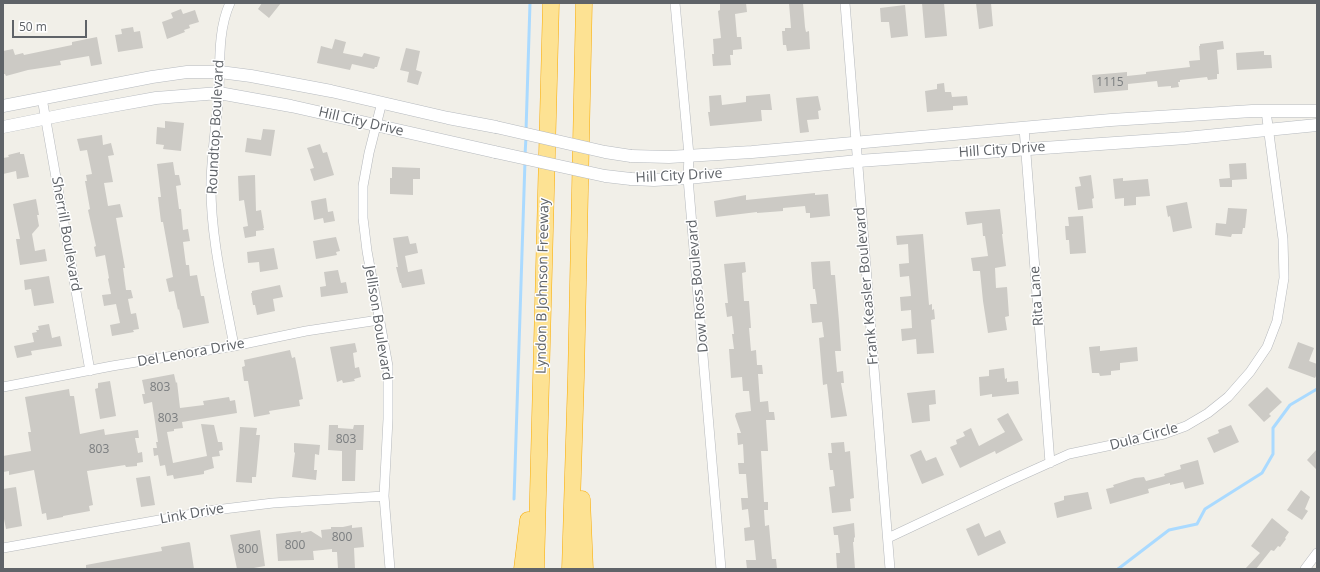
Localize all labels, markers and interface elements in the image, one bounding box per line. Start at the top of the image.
scale bar [14,12,89,38]
text: 50 m [19,18,47,35]
street label: Roundtop Boulevard [204,59,228,195]
house number: 1115 [1096,76,1124,90]
street label: Hill City Drive [317,104,405,140]
street label: Hill City Drive [958,139,1046,161]
street label: Hill City Drive [635,165,723,187]
street label: Sherrill Boulevard [48,175,84,293]
street label: Lyndon B Johnson Freeway [533,198,553,374]
street label: Frank Keasler Boulevard [852,206,882,366]
street label: Dow Ross Boulevard [684,219,712,353]
street label: Jellison Boulevard [361,264,395,382]
street label: Rita Lane [1027,265,1047,327]
street label: Del Lenora Drive [136,335,246,371]
house number: 803 [150,381,170,395]
house number: 803 [158,412,178,426]
street label: Dula Circle [1108,420,1180,454]
house number: 803 [336,433,356,447]
house number: 803 [89,443,109,457]
street label: Link Drive [159,500,225,528]
house number: 800 [332,531,352,545]
house number: 800 [285,539,305,553]
house number: 800 [238,543,258,557]

